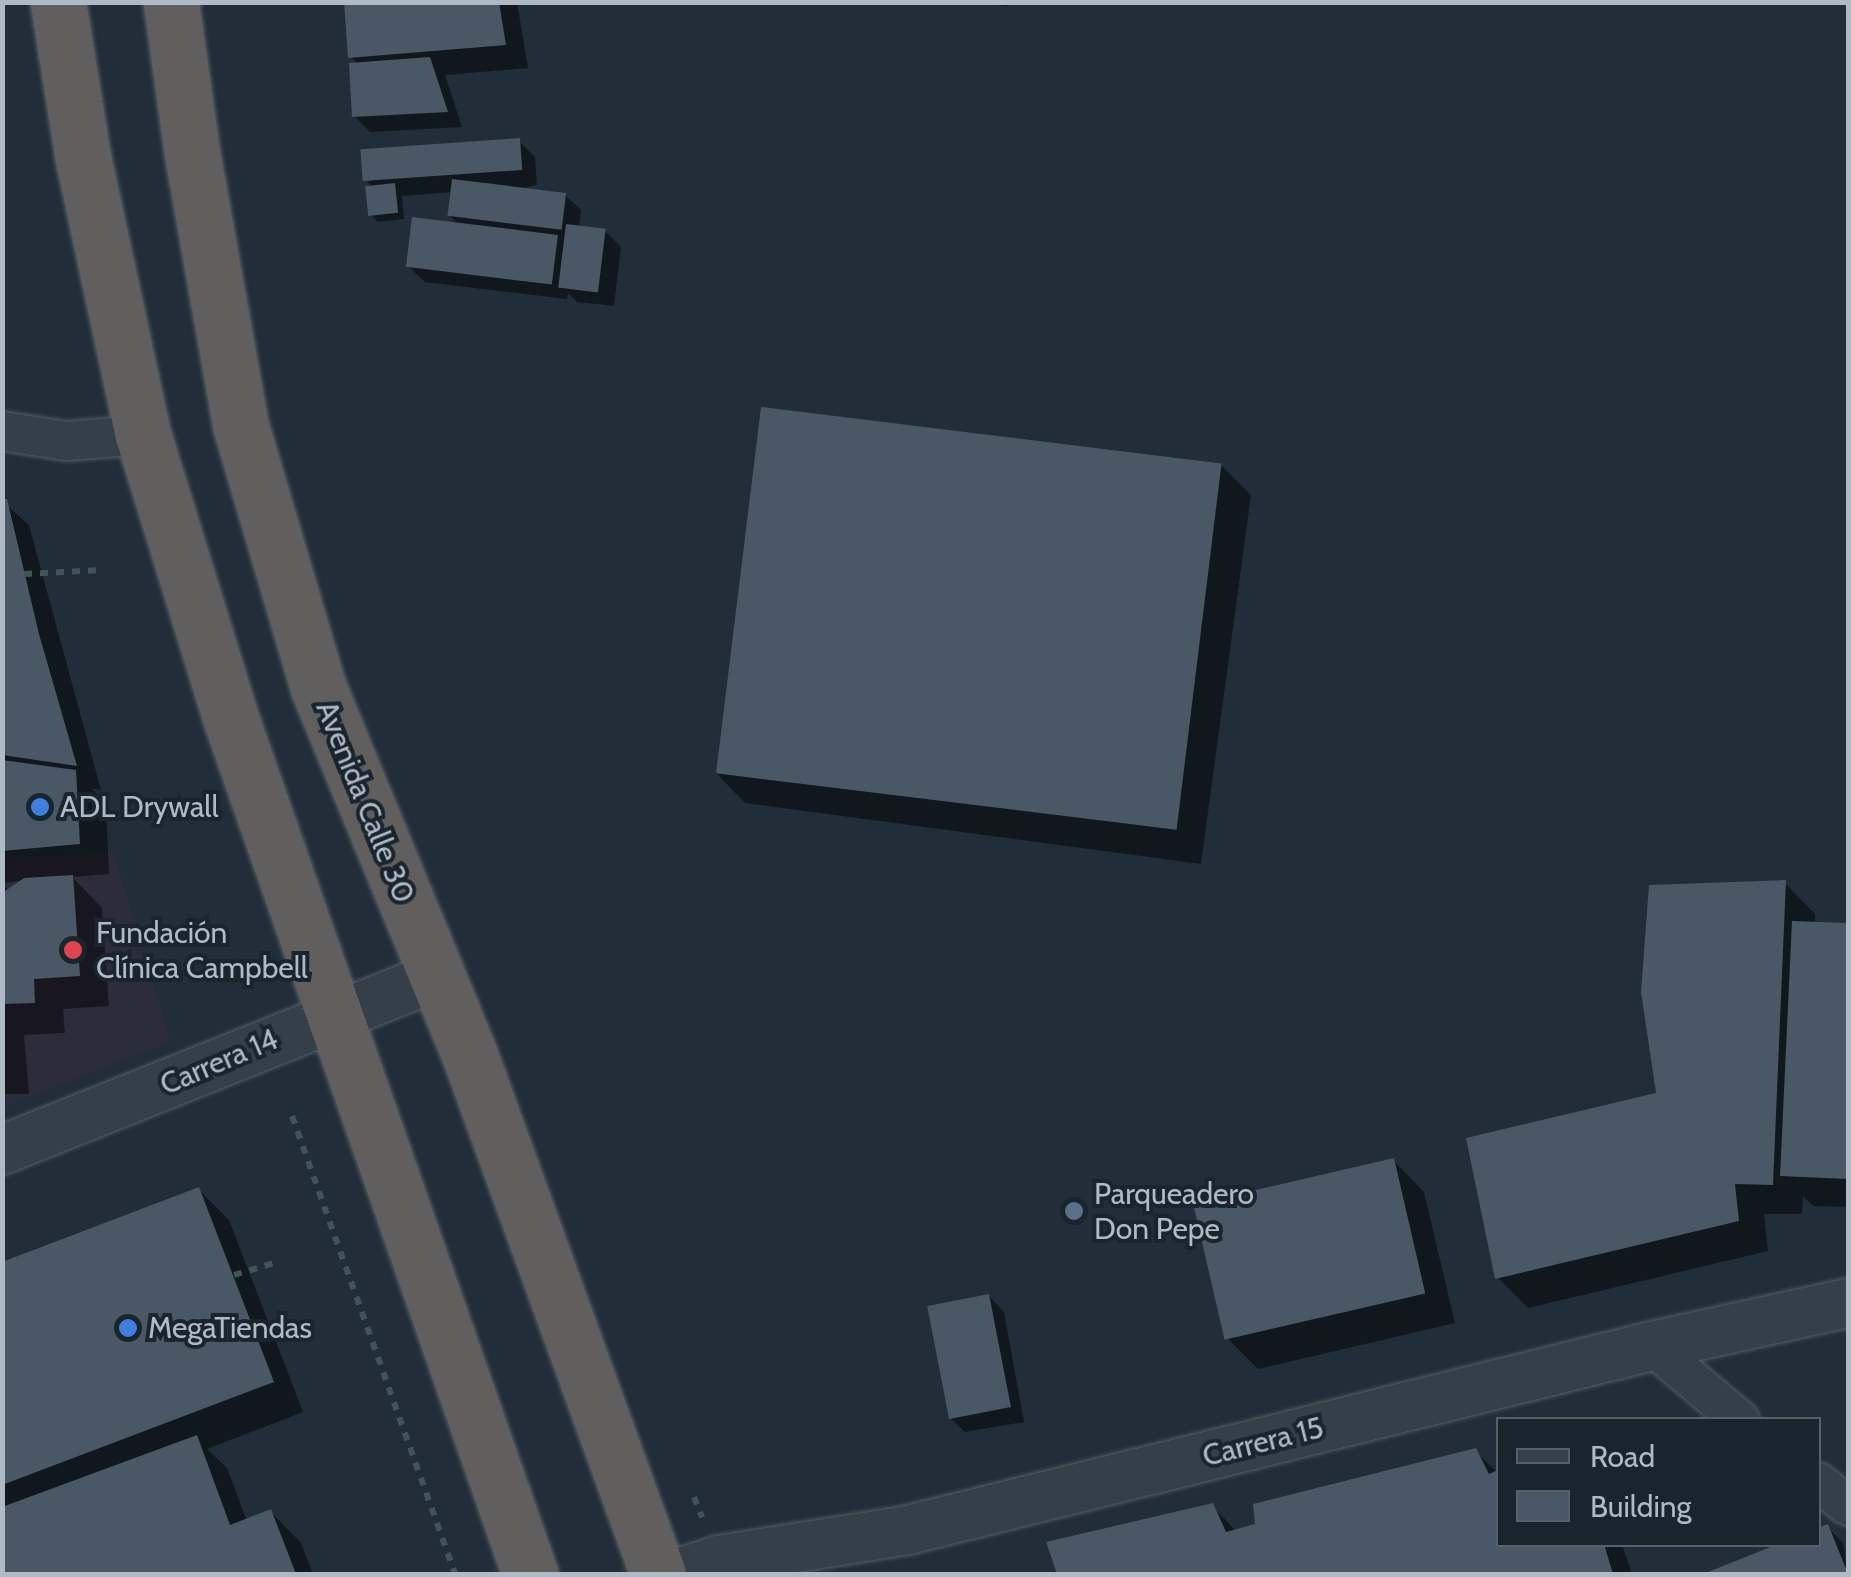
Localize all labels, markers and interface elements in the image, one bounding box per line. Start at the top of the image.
street label: Avenida Calle 30 [308,696,422,908]
place label: ADL Drywall [60,789,218,825]
marker: ADL Drywall [29,796,51,818]
place label: Fundación Clínica Campbell [96,915,308,986]
marker: Fundación Clínica Campbell [60,937,86,963]
street label: Carrera 14 [155,1021,283,1103]
place label: Parqueadero Don Pepe [1094,1176,1254,1246]
marker: Parqueadero Don Pepe [1063,1200,1085,1222]
place label: MegaTiendas [148,1310,312,1346]
marker: MegaTiendas [117,1317,139,1339]
street label: Carrera 15 [1199,1410,1327,1474]
legend [1496,1417,1821,1547]
text: Road [1590,1438,1655,1475]
text: Building [1590,1488,1692,1525]

